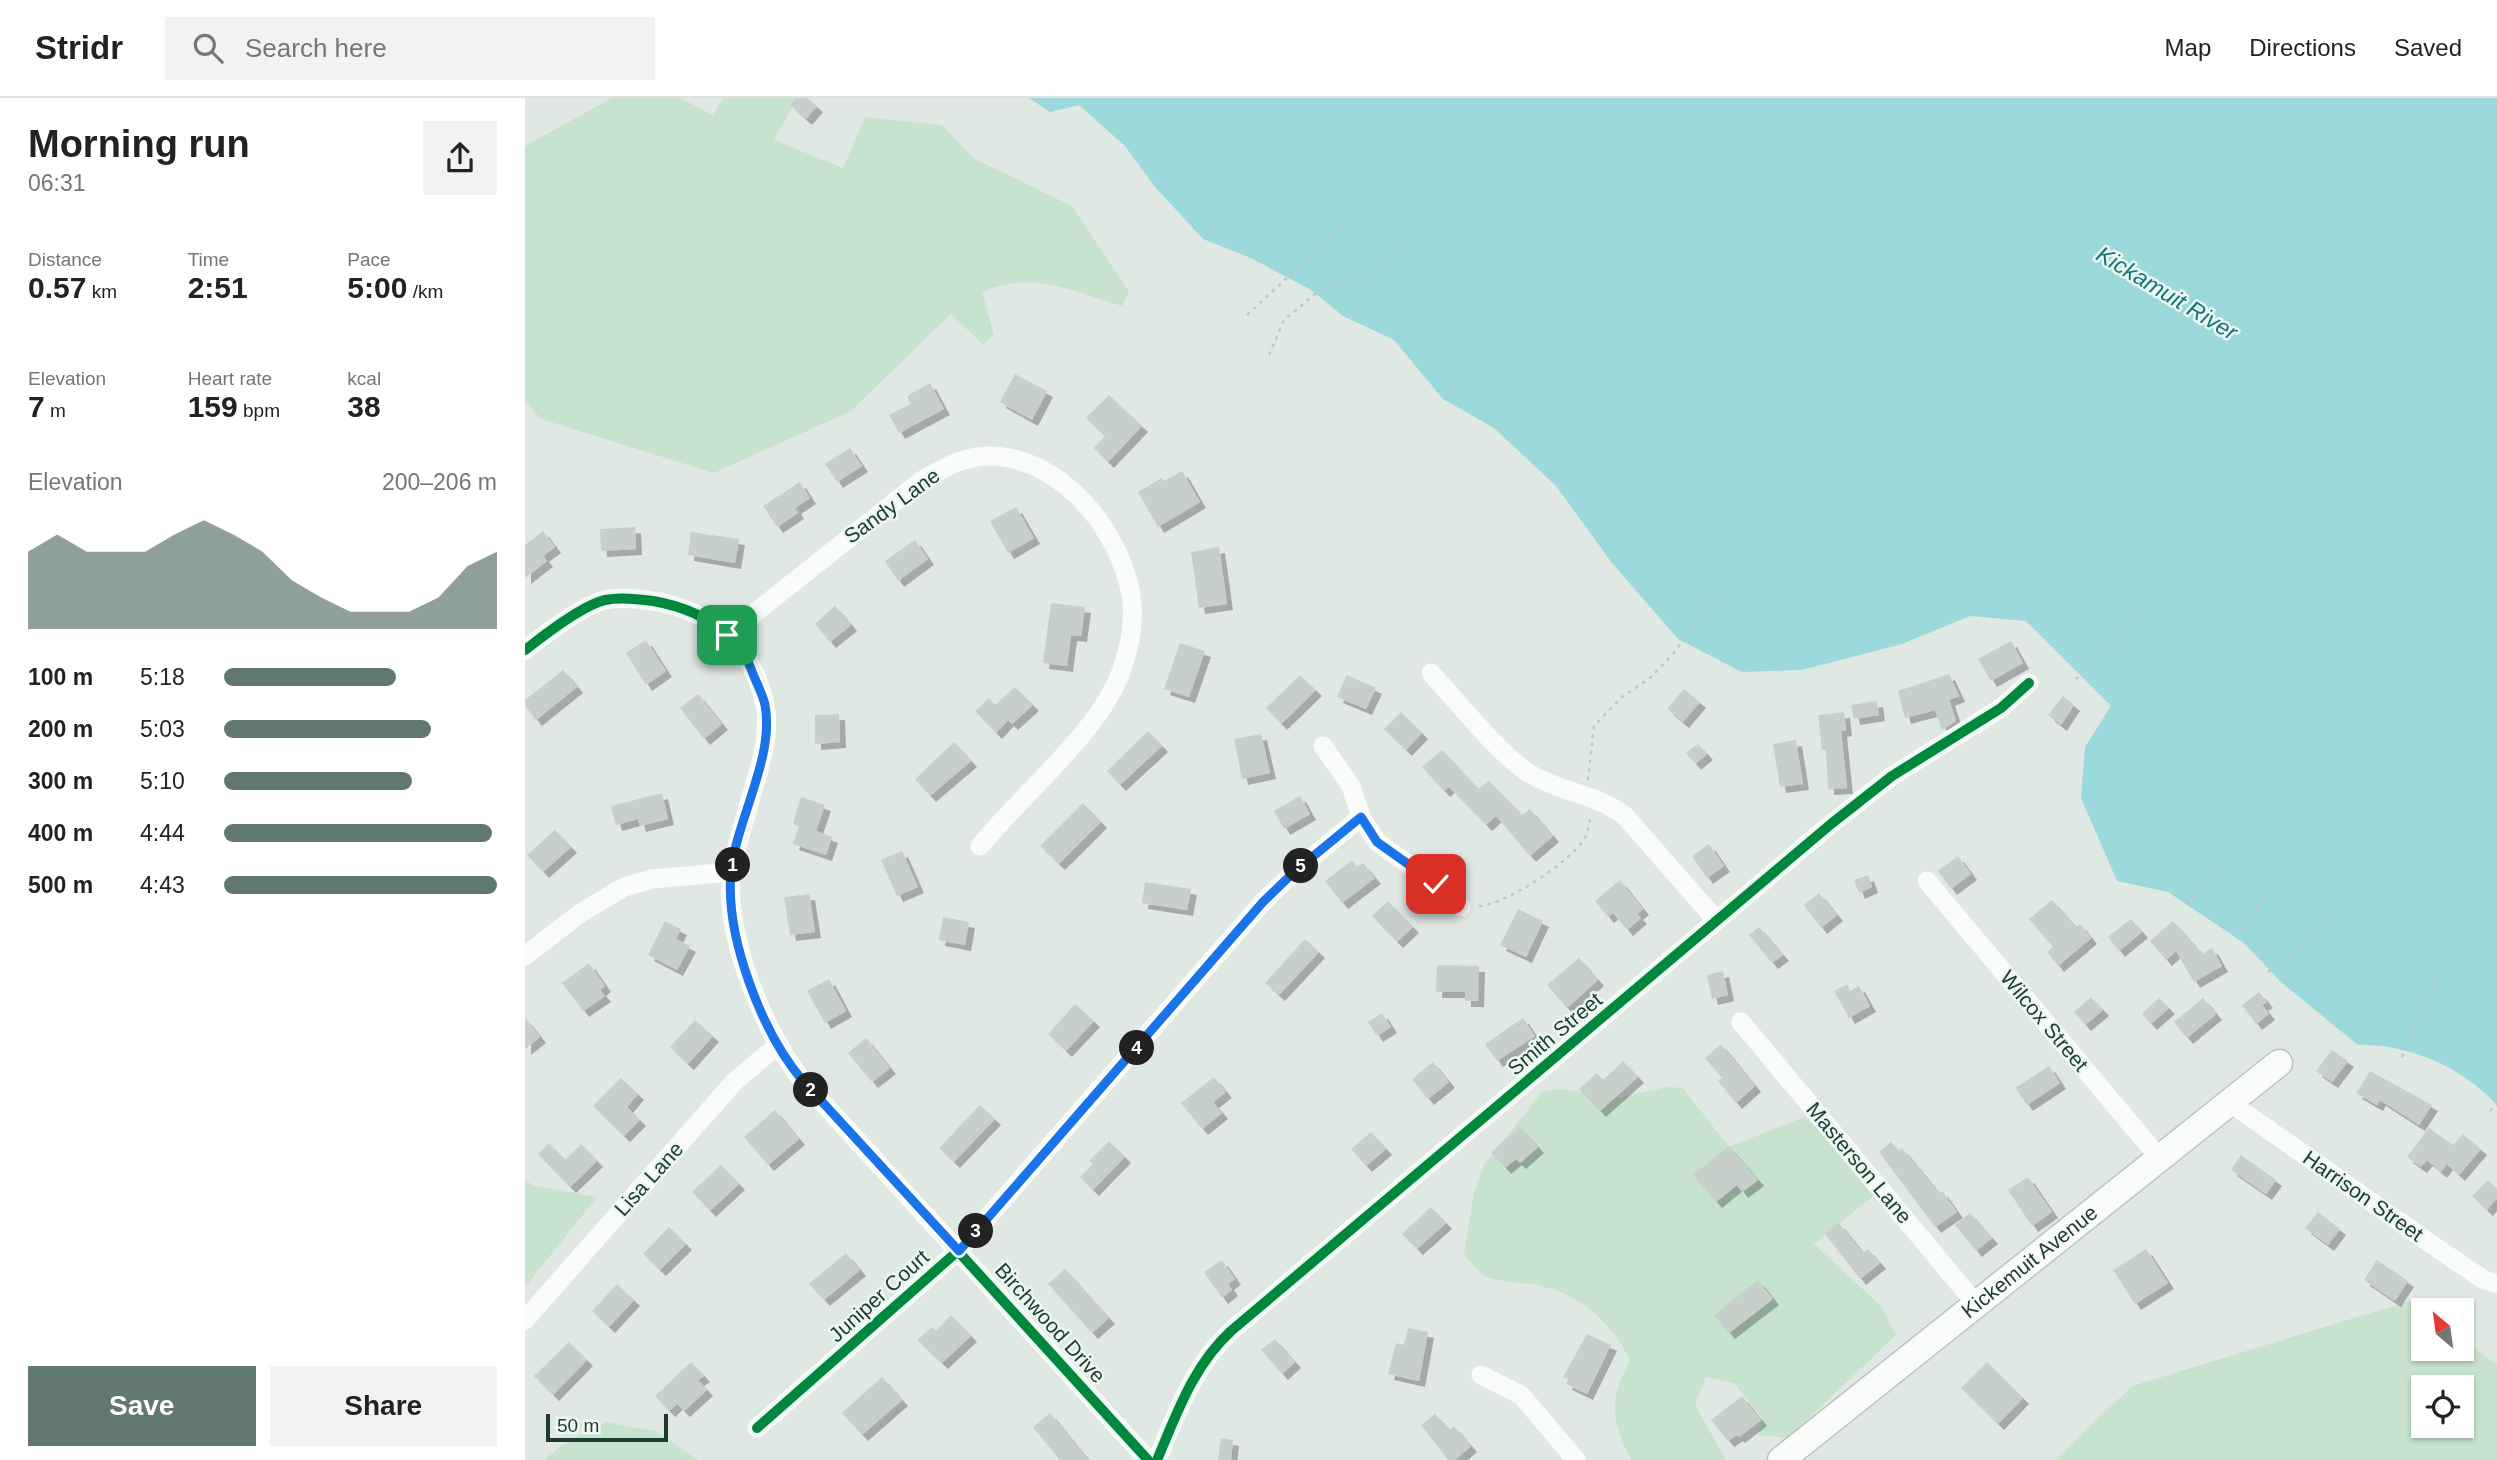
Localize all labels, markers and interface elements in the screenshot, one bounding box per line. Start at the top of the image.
search box [165,17,655,80]
text: Stridr [35,29,123,66]
icon: search [189,29,227,67]
text: Search here [245,33,387,63]
text: Map [2165,34,2211,61]
text: Directions [2249,34,2356,61]
text: Saved [2394,34,2462,61]
button: share [423,121,497,195]
text: Morning run [28,123,250,165]
text: 06:31 [28,170,86,196]
water label: Kickamuit River [2092,241,2243,346]
text: Distance [28,249,102,270]
text: Time [188,249,229,270]
text: Pace [347,249,391,270]
text: 0.57 [28,271,86,304]
text: 2:51 [188,271,248,304]
text: 5:00 [347,271,407,304]
text: km [86,281,117,302]
text: /km [407,281,443,302]
text: Elevation [28,368,106,389]
text: Heart rate [188,368,272,389]
text: kcal [347,368,381,389]
text: 7 [28,390,45,423]
text: 159 [188,390,238,423]
text: 38 [347,390,381,423]
text: m [45,400,66,421]
text: bpm [238,400,280,421]
street label: Sandy Lane [840,463,944,548]
text: Elevation [28,469,123,495]
text: 200–206 m [382,469,497,495]
pin [697,605,757,665]
icon: arrive [708,616,746,654]
text: 100 m [28,664,93,690]
text: 5:18 [140,664,185,690]
text: 200 m [28,716,93,742]
text: 5:03 [140,716,185,742]
text: 300 m [28,768,93,794]
text: 5:10 [140,768,185,794]
text: 400 m [28,820,93,846]
text: 4:44 [140,820,185,846]
pin: 1 [715,848,751,882]
pin: 5 [1283,848,1319,884]
text: 1 [727,854,738,875]
pin [1406,854,1466,914]
text: 5 [1295,855,1306,876]
icon: check [1417,865,1455,903]
text: 500 m [28,872,93,898]
text: 4:43 [140,872,185,898]
street label: Wilcox Street [1996,966,2093,1076]
street label: Smith Street [1503,988,1606,1080]
pin: 4 [1119,1030,1155,1066]
text: 4 [1131,1037,1142,1058]
pin: 2 [793,1072,829,1108]
text: 2 [805,1079,816,1100]
street label: Masterson Lane [1802,1098,1917,1228]
street label: Lisa Lane [610,1137,688,1220]
street label: Harrison Street [2299,1146,2428,1246]
street label: Kickemuit Avenue [1957,1200,2102,1322]
pin: 3 [959,1214,993,1248]
text: 3 [970,1220,981,1241]
street label: Juniper Court [824,1245,933,1346]
street label: Birchwood Drive [991,1258,1110,1387]
north arrow [2411,1298,2475,1362]
map controls [2411,1298,2474,1438]
button: Save [28,1366,256,1446]
button: Share [270,1366,497,1446]
button: locate [2411,1375,2474,1438]
scale bar [546,1411,669,1443]
text: 50 m [557,1415,599,1436]

